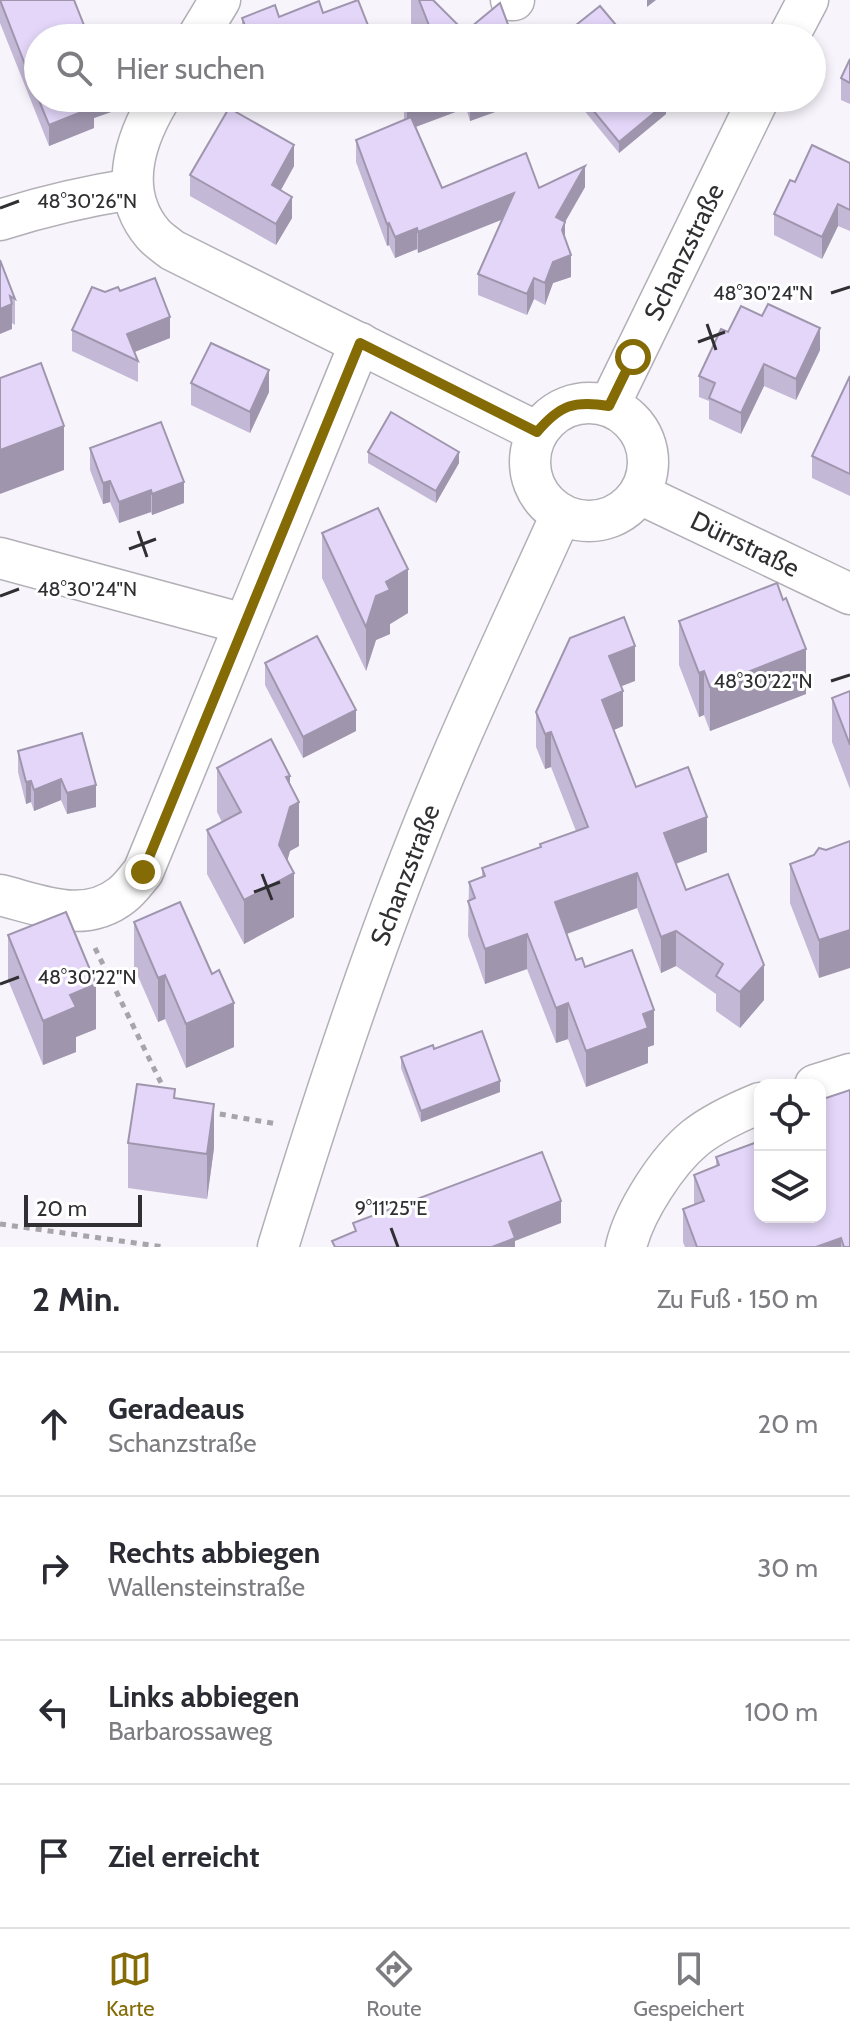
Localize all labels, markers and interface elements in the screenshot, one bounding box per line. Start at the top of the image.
search box [24,24,826,112]
icon: search [52,46,96,90]
text: Hier suchen [116,50,265,87]
street label: Schanzstraße [637,178,731,326]
text: 48°30'26"N [37,189,137,213]
text: 48°30'24"N [713,281,813,305]
route start [615,339,651,375]
street label: Dürrstraße [685,504,805,584]
text: 48°30'24"N [37,577,137,601]
text: 48°30'22"N [713,669,813,693]
street label: Schanzstraße [363,800,447,950]
route end [125,854,161,890]
text: 48°30'22"N [37,965,137,989]
map controls [754,1079,826,1223]
button: locate [754,1079,826,1151]
button: layers [754,1151,826,1223]
scale bar [24,1191,142,1227]
text: 20 m [36,1195,87,1222]
text: 9°11'25"E [355,1196,427,1220]
text: 2 Min. [32,1278,120,1320]
text: Zu Fuß · 150 m [657,1283,818,1315]
text: Geradeaus [108,1390,245,1427]
icon: ahead [32,1402,76,1446]
text: 20 m [758,1408,818,1440]
text: Schanzstraße [108,1427,257,1459]
text: Rechts abbiegen [108,1534,320,1571]
icon: right [32,1546,76,1590]
text: 30 m [757,1552,818,1584]
text: Wallensteinstraße [108,1571,305,1603]
text: Links abbiegen [108,1678,300,1715]
icon: left [32,1690,76,1734]
text: 100 m [745,1696,818,1728]
text: Barbarossaweg [108,1715,272,1747]
icon: arrive [32,1834,76,1878]
text: Ziel erreicht [108,1838,259,1875]
tab: Karte [106,1947,154,2022]
tab: Route [366,1947,421,2022]
tab: Gespeichert [633,1947,744,2022]

